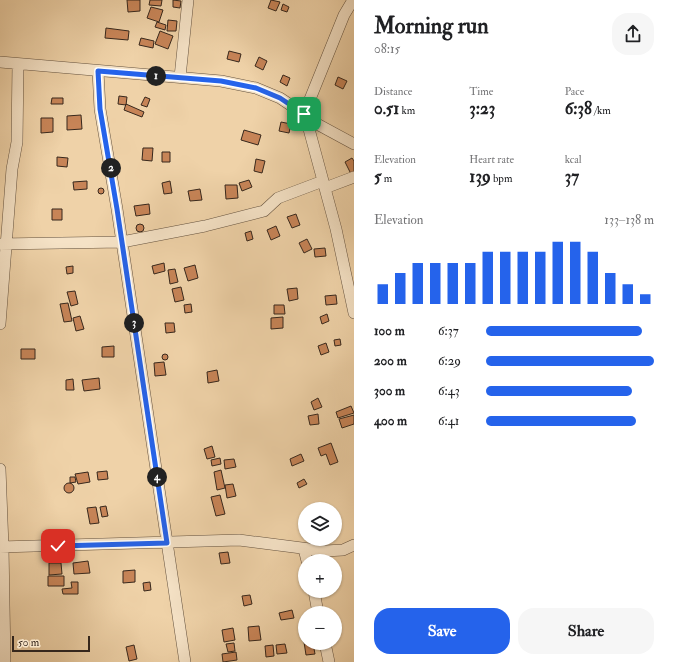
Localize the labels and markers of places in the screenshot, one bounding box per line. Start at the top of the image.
pin: 1 [146,66,166,86]
pin [287,97,321,131]
pin: 2 [101,158,121,178]
pin: 3 [124,313,144,333]
pin: 4 [147,467,167,487]
pin [41,529,75,563]

